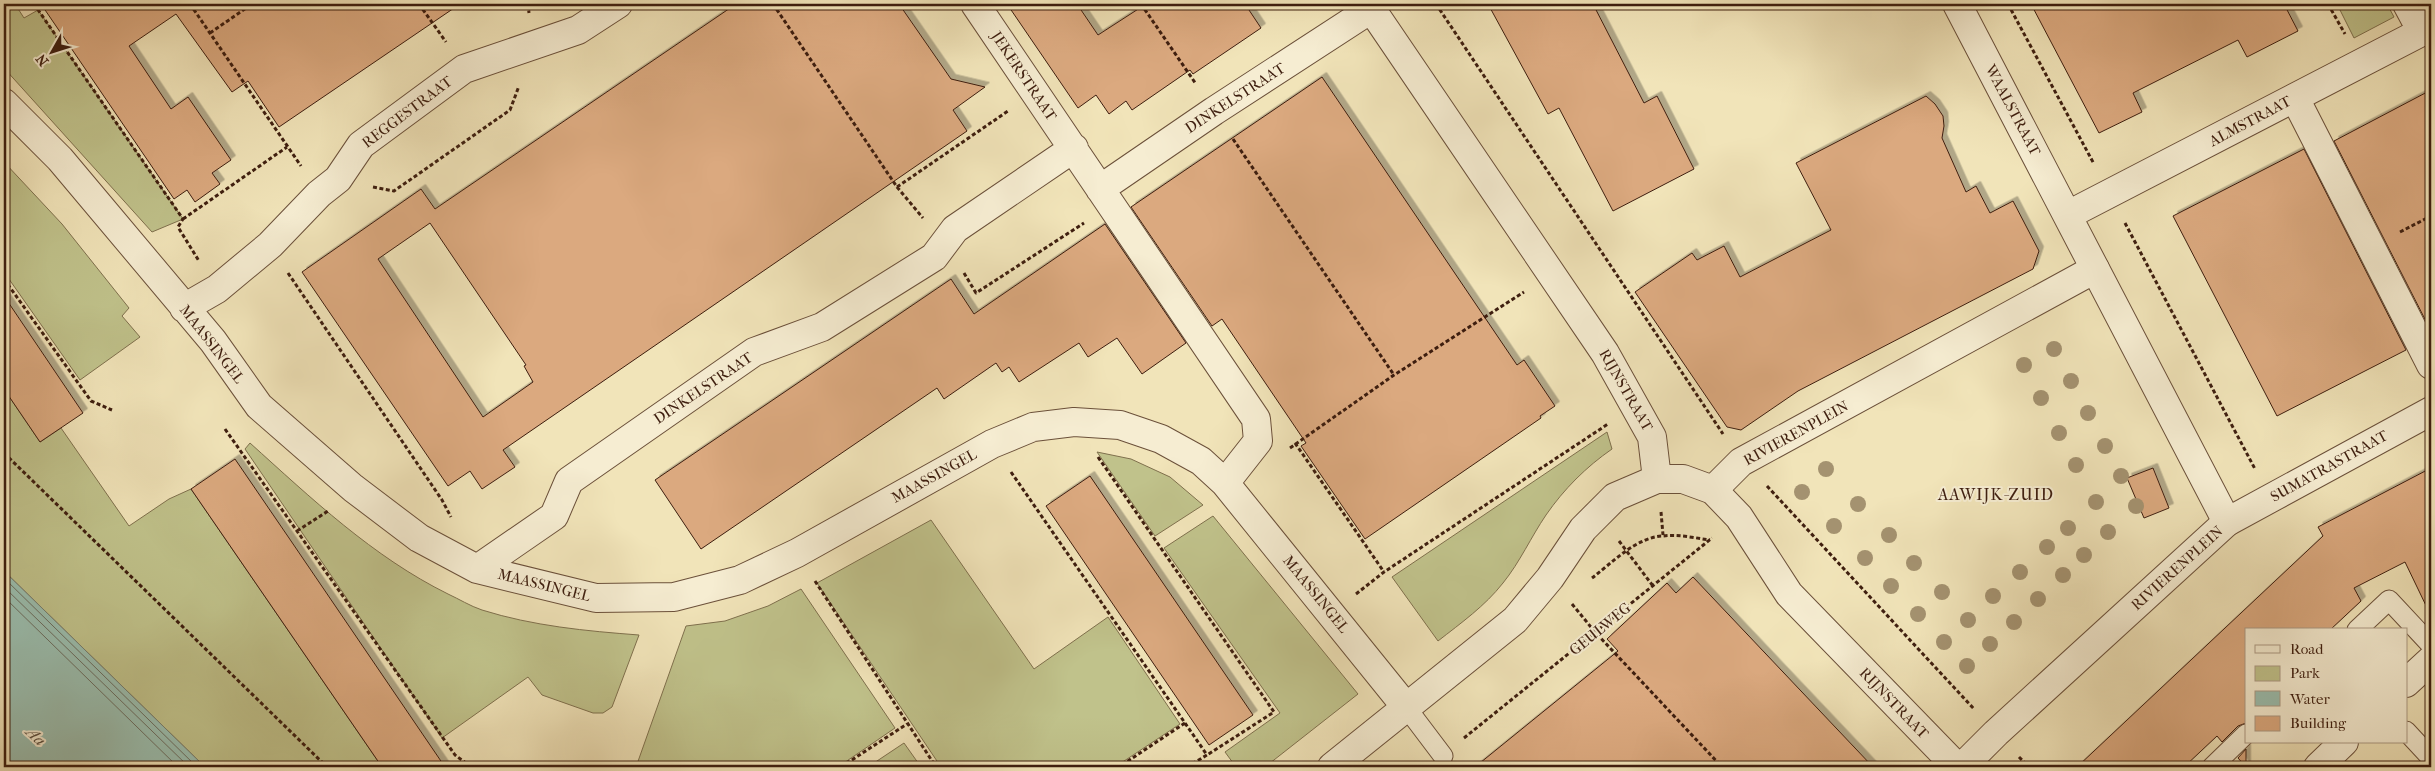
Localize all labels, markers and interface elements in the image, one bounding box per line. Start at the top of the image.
street label: JEKERSTRAAT [987,27,1061,125]
north arrow [28,28,78,78]
text: N [32,50,52,69]
street label: DINKELSTRAAT [1182,59,1289,137]
street label: WAALSTRAAT [1981,61,2045,159]
street label: REGGESTRAAT [358,72,456,152]
street label: ALMSTRAAT [2205,91,2295,151]
street label: MAASSINGEL [176,301,248,387]
street label: RIJNSTRAAT [1595,346,1657,435]
street label: DINKELSTRAAT [650,348,757,428]
street label: RIVIERENPLEIN [1740,396,1852,469]
street label: SUMATRASTRAAT [2267,426,2391,506]
street label: MAASSINGEL [888,445,980,507]
district label: AAWIJK-ZUID [1937,485,2054,504]
street label: RIVIERENPLEIN [2127,522,2227,614]
street label: MAASSINGEL [1279,552,1353,636]
street label: MAASSINGEL [496,565,592,605]
street label: GEULWEG [1566,599,1635,659]
legend [2245,628,2408,744]
text: Road [2290,640,2324,658]
street label: RIJNSTRAAT [1856,664,1933,743]
text: Park [2290,664,2320,682]
text: Water [2289,690,2330,708]
text: Building [2290,714,2347,732]
water label: Aa [21,721,50,750]

